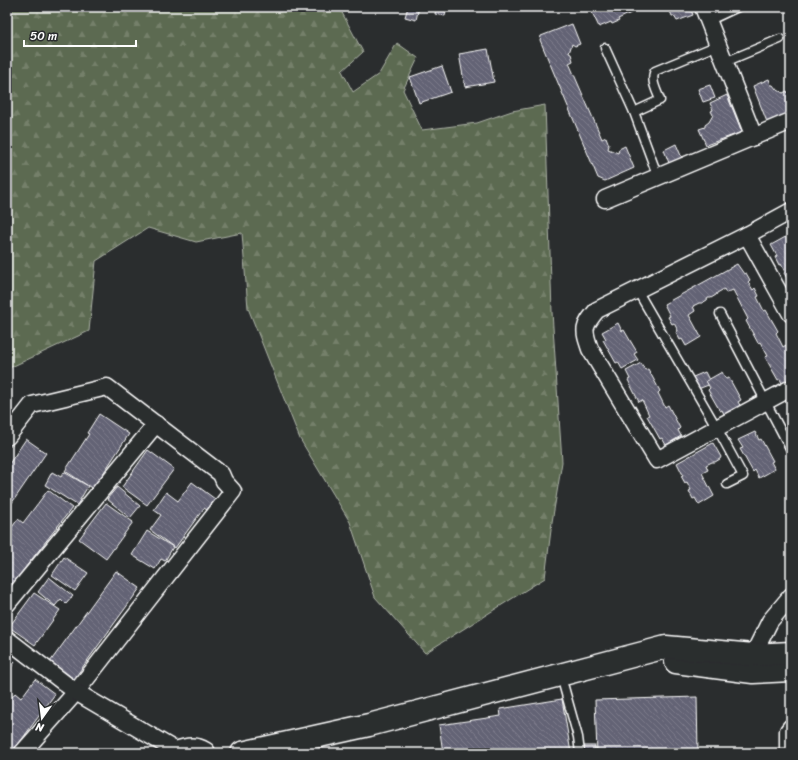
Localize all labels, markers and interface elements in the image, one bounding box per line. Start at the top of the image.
scale bar [24,22,136,48]
text: 50 m [30,25,57,47]
north arrow [22,698,62,738]
text: N [33,717,47,738]

